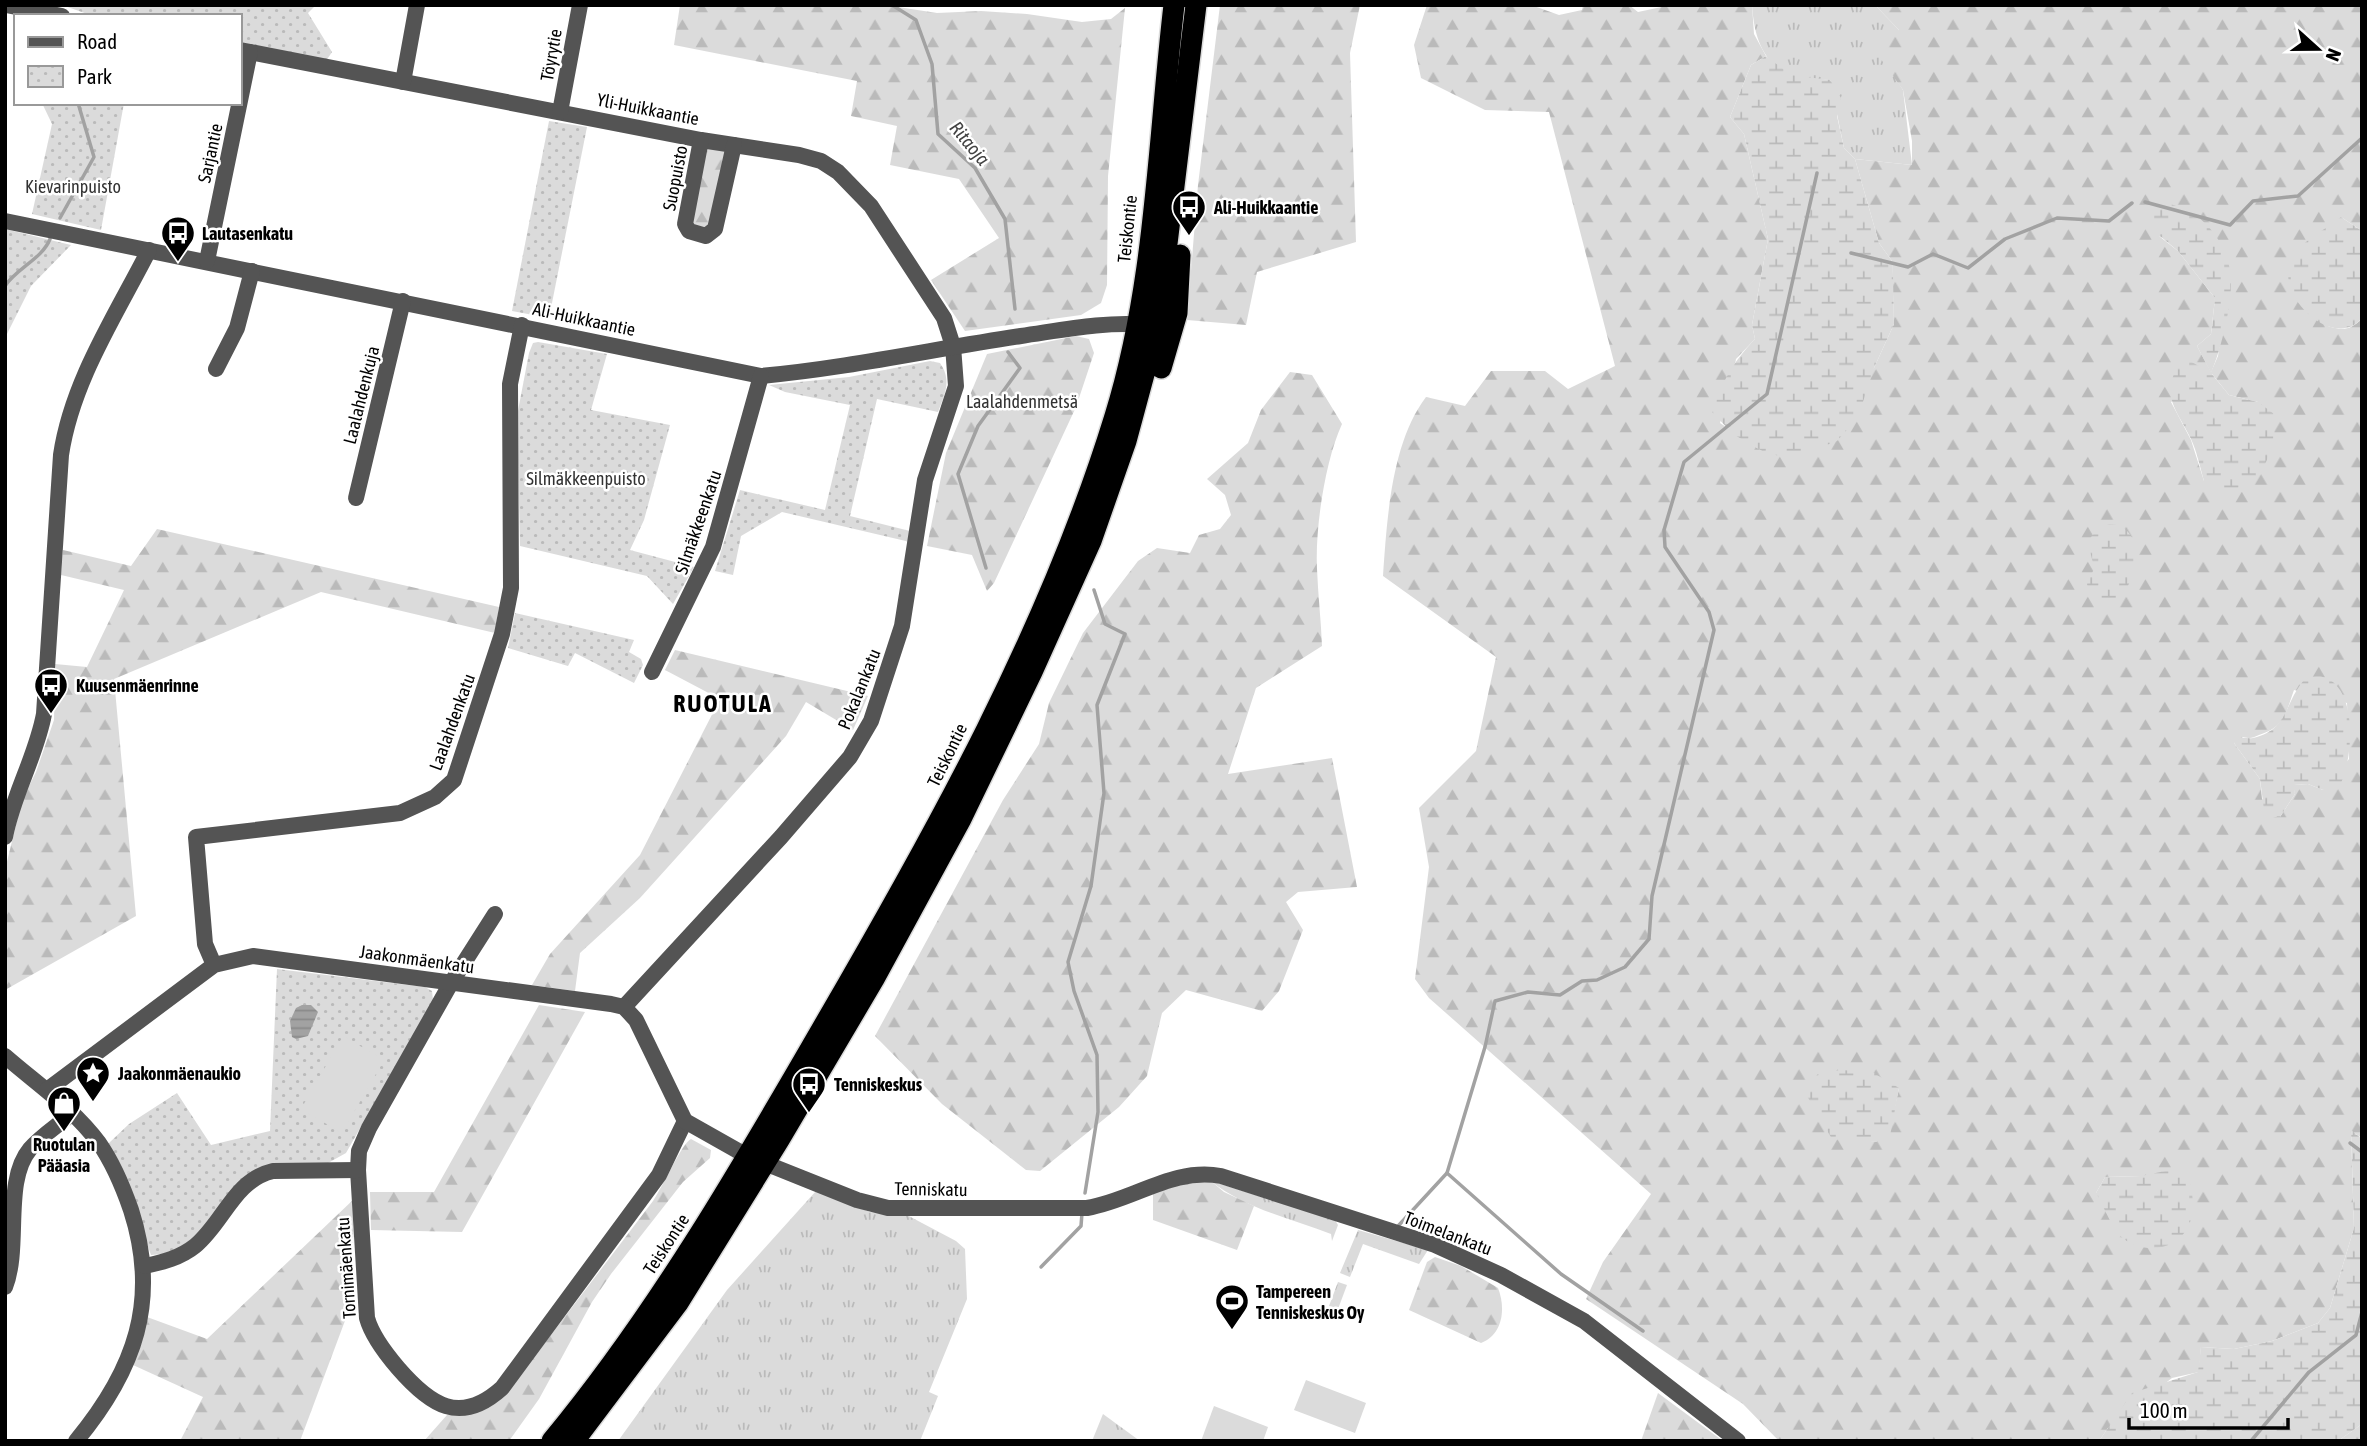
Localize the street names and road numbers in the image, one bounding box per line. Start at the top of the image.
street label: Töyrytie [536,27,566,83]
street label: Yli-Huikkaantie [595,89,701,129]
street label: Sarjantie [193,121,227,185]
street label: Suopuisto [658,144,692,212]
street label: Teiskontie [1113,194,1141,264]
street label: Ali-Huikkaantie [531,298,637,340]
street label: Laalahdenkuja [339,344,383,446]
street label: Silmäkkeenkatu [670,467,726,577]
street label: Pokalankatu [833,645,885,733]
street label: Laalahdenkatu [425,671,479,773]
street label: Teiskontie [923,720,971,790]
street label: Jaakonmäenkatu [358,941,476,977]
street label: Tenniskatu [894,1178,968,1200]
street label: Toimelankatu [1401,1207,1495,1259]
street label: Teiskontie [639,1210,693,1278]
street label: Tornimäenkatu [332,1216,360,1320]

